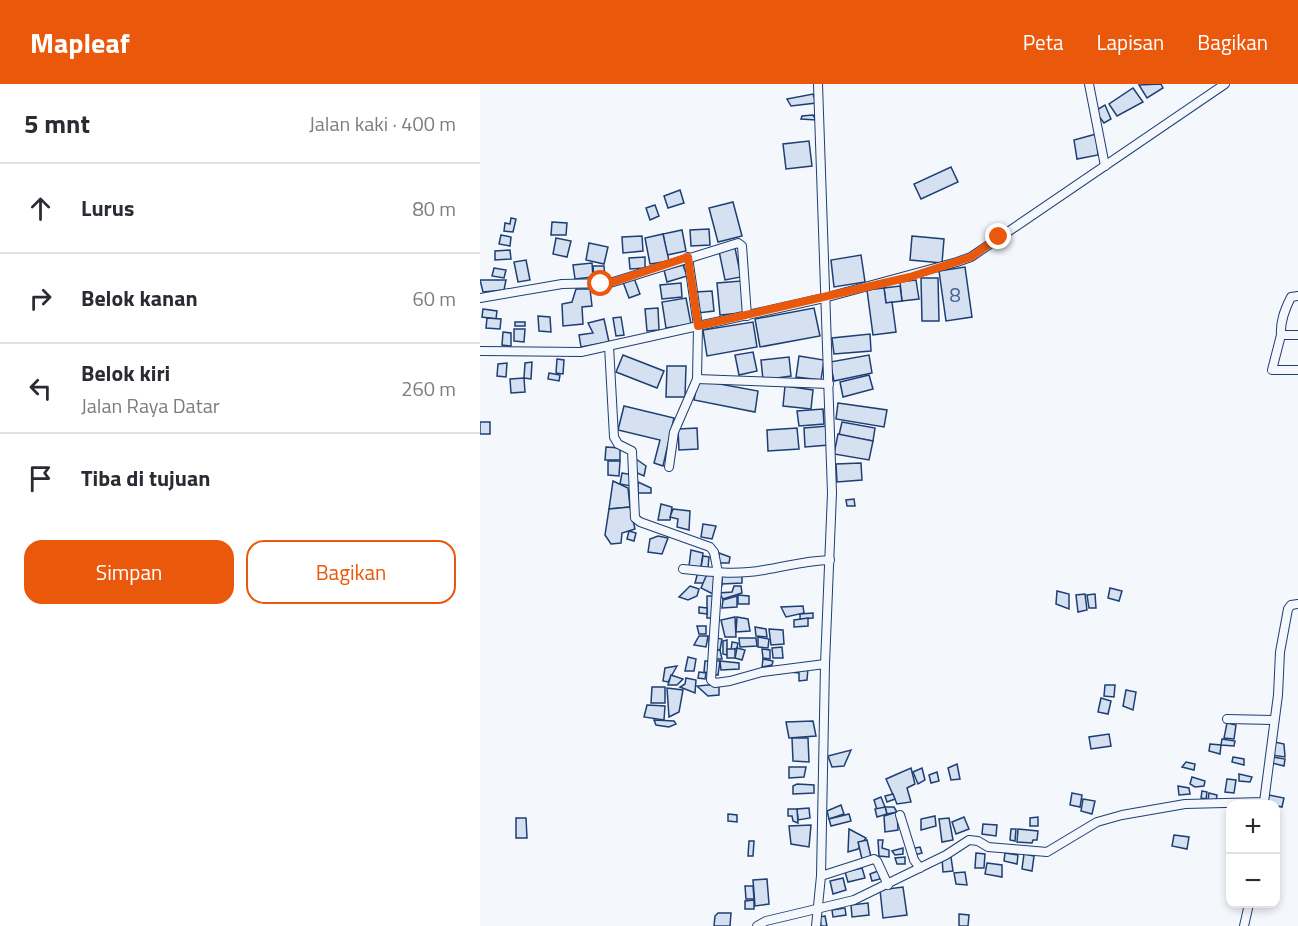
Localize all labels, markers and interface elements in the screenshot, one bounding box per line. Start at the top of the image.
text: Mapleaf [30,21,130,64]
text: Peta [1023,26,1064,58]
text: Lapisan [1097,26,1164,58]
text: Bagikan [1197,26,1268,58]
text: 5 mnt [24,104,90,143]
text: Jalan kaki · 400 m [309,108,456,139]
text: Lurus [81,191,134,225]
icon: ahead [24,192,57,225]
text: 80 m [412,193,456,224]
route end [985,223,1011,249]
route start [587,270,613,296]
house number: 8 [949,279,961,310]
text: Belok kanan [81,281,198,315]
icon: right [24,282,57,315]
text: 60 m [412,283,456,314]
text: Belok kiri [81,356,170,390]
icon: left [24,372,57,405]
text: 260 m [401,373,456,404]
text: Jalan Raya Datar [81,390,220,421]
text: Tiba di tujuan [81,461,210,495]
icon: arrive [24,462,57,495]
button: Simpan [24,540,234,604]
button: Bagikan [246,540,456,604]
map controls [1226,800,1280,908]
button: + [1226,800,1280,854]
button: − [1226,854,1280,908]

